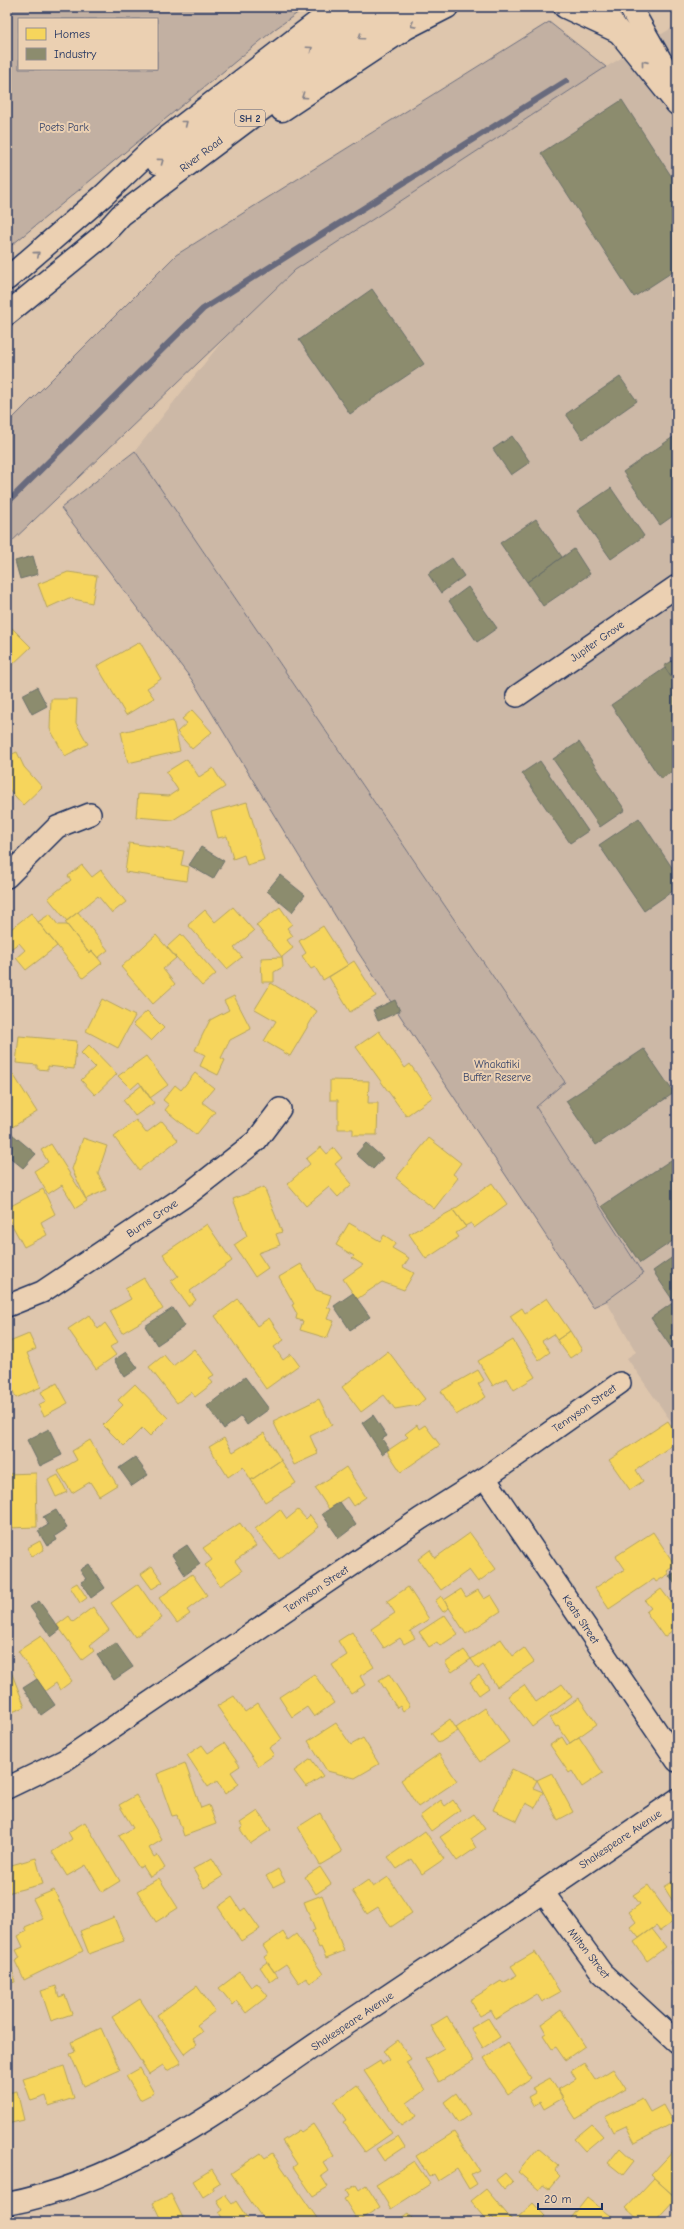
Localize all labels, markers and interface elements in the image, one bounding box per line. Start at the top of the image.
legend [18,18,158,70]
one-way arrow [409,20,417,27]
text: Homes [54,27,90,41]
one-way arrow [358,32,365,40]
one-way arrow [306,46,313,54]
text: Industry [54,47,97,61]
one-way arrow [641,61,648,68]
one-way arrow [301,91,308,99]
road number: SH 2 [235,110,265,126]
park label: Poets Park [39,121,89,134]
one-way arrow [181,121,188,128]
street label: River Road [177,134,226,175]
one-way arrow [157,159,164,166]
one-way arrow [32,251,39,258]
street label: Jupiter Grove [568,618,627,665]
park label: Whakatiki Buffer Reserve [463,1058,532,1084]
street label: Burns Grove [124,1196,181,1240]
street label: Tennyson Street [550,1381,619,1435]
street label: Tennyson Street [282,1563,352,1616]
street label: Keats Street [559,1592,602,1647]
street label: Shakespeare Avenue [577,1807,664,1872]
street label: Milton Street [565,1926,613,1982]
street label: Shakespeare Avenue [309,1989,396,2054]
scale bar [538,2185,602,2211]
text: 20 m [544,2192,572,2206]

